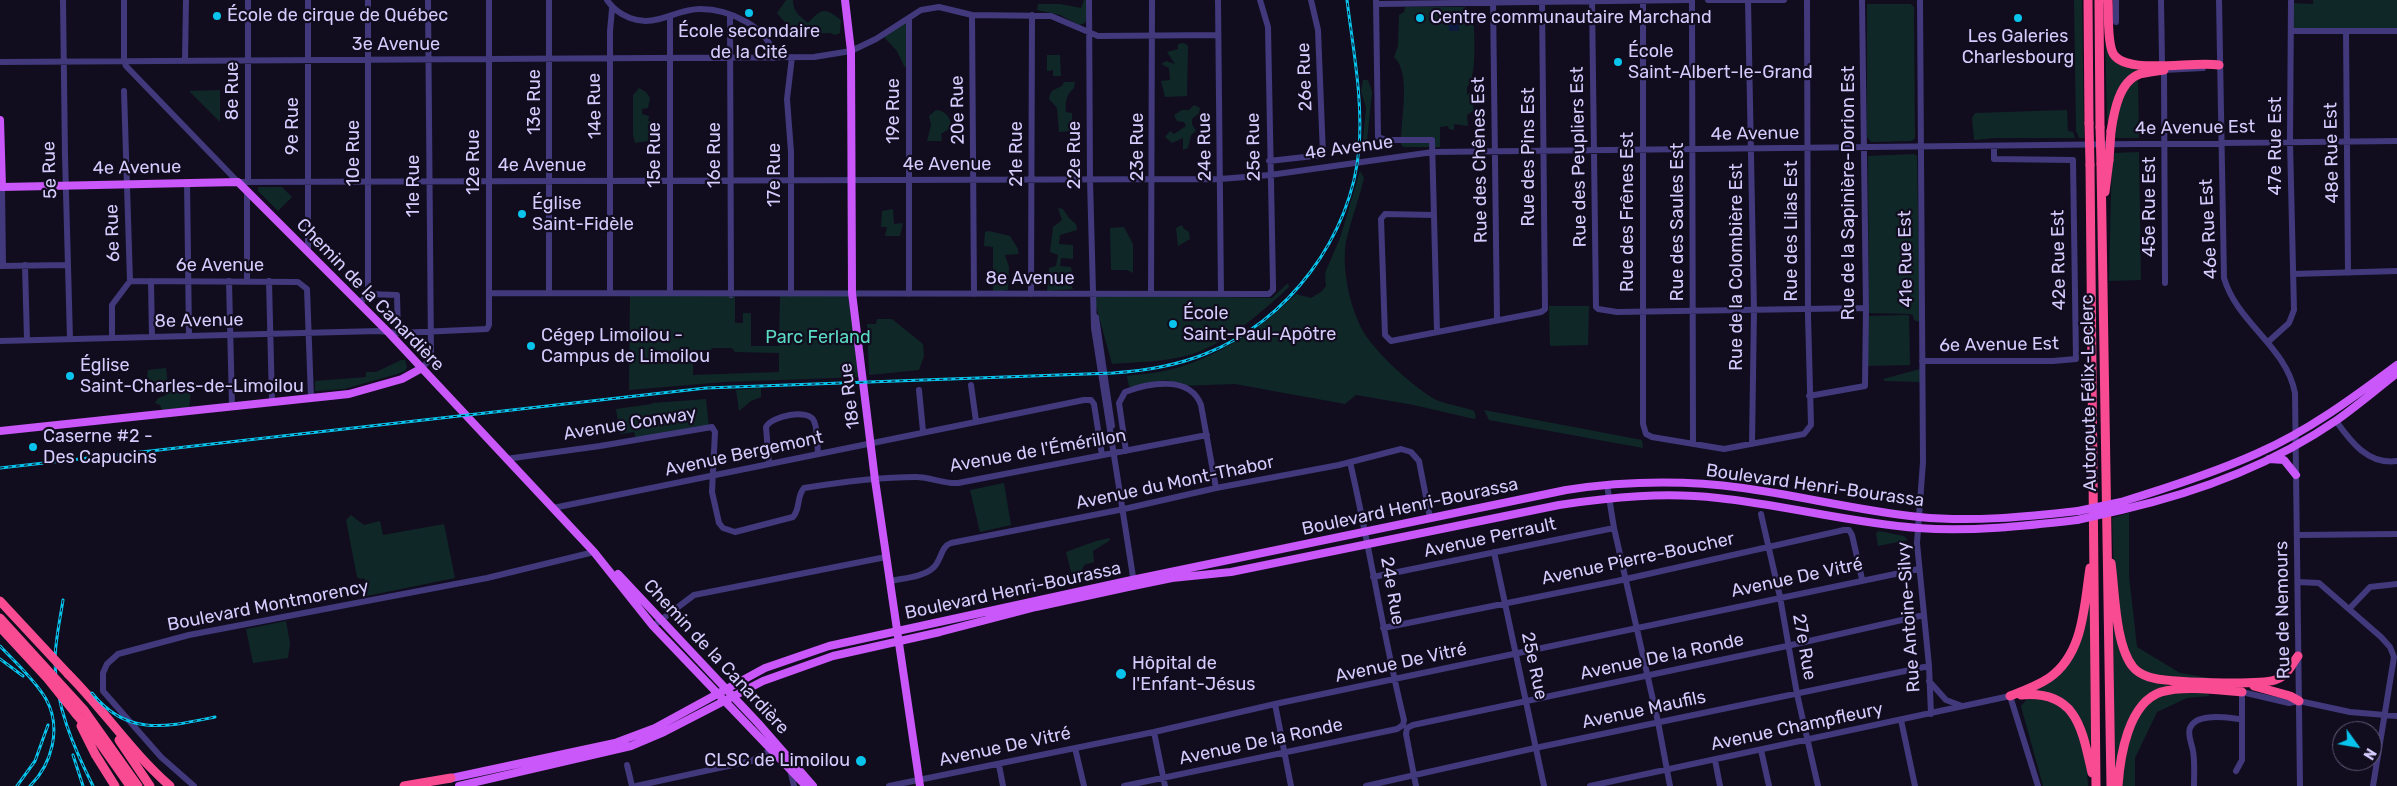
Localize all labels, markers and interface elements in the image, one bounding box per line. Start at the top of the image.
place label: École de cirque de Québec [227,5,448,27]
marker: École secondaire de la Cité [743,7,755,19]
place label: Centre communautaire Marchand [1430,7,1712,29]
marker: École de cirque de Québec [211,10,223,22]
marker: Centre communautaire Marchand [1414,12,1426,24]
marker: Les Galeries Charlesbourg [2012,12,2024,24]
place label: École secondaire de la Cité [678,21,820,64]
place label: Les Galeries Charlesbourg [1962,26,2074,68]
street label: 3e Avenue [352,34,440,56]
place label: École Saint-Albert-le-Grand [1628,41,1813,84]
street label: 26e Rue [1293,42,1317,112]
marker: École Saint-Albert-le-Grand [1612,56,1624,68]
street label: 8e Rue [222,62,244,120]
street label: Rue des Peupliers Est [1567,66,1591,248]
street label: Rue de la Sapinière-Dorion Est [1838,66,1860,320]
street label: 13e Rue [524,69,546,135]
street label: 14e Rue [584,73,606,139]
street label: 20e Rue [947,75,969,145]
street label: Rue des Chênes Est [1468,77,1492,243]
street label: 19e Rue [883,78,905,144]
street label: Rue des Pins Est [1518,87,1540,227]
street label: 9e Rue [282,97,304,155]
street label: 47e Rue Est [2265,97,2287,195]
street label: 48e Rue Est [2320,102,2344,204]
street label: 24e Rue [1194,112,1216,182]
street label: 23e Rue [1127,113,1149,181]
street label: 25e Rue [1243,113,1265,181]
street label: 4e Avenue Est [2135,116,2255,140]
street label: 10e Rue [343,120,365,186]
street label: 21e Rue [1006,121,1028,187]
street label: 22e Rue [1064,121,1086,189]
street label: 15e Rue [644,122,666,188]
street label: 16e Rue [704,122,726,188]
street label: 4e Avenue [1710,122,1800,146]
street label: 12e Rue [463,129,485,195]
street label: 4e Avenue [1304,131,1394,165]
street label: Rue des Frênes Est [1617,132,1639,292]
street label: 5e Rue [38,141,62,199]
street label: 17e Rue [764,143,786,207]
street label: Rue des Saules Est [1667,143,1689,301]
street label: 4e Avenue [903,154,991,176]
street label: 11e Rue [403,155,425,217]
street label: 4e Avenue [498,155,586,177]
street label: 4e Avenue [92,156,182,180]
street label: 45e Rue Est [2139,157,2161,257]
street label: Rue des Lilas Est [1781,161,1803,301]
street label: Rue de la Colombière Est [1726,163,1748,371]
street label: 46e Rue Est [2196,178,2222,280]
place label: Église Saint-Fidèle [532,193,634,235]
street label: 6e Rue [101,204,125,262]
marker: Église Saint-Fidèle [516,208,528,220]
street label: 41e Rue Est [1894,210,1918,308]
street label: 42e Rue Est [2047,210,2071,310]
street label: Chemin de la Canardière [291,214,449,376]
street label: 6e Avenue [176,255,264,277]
street label: 8e Avenue [986,268,1074,290]
street label: Autoroute Félix-Leclerc [2076,294,2102,492]
place label: École Saint-Paul-Apôtre [1183,303,1336,346]
street label: 8e Avenue [154,309,244,333]
marker: École Saint-Paul-Apôtre [1167,318,1179,330]
place label: Cégep Limoilou - Campus de Limoilou [541,325,710,368]
park label: Parc Ferland [765,327,871,349]
street label: 6e Avenue Est [1939,333,2059,357]
marker: Cégep Limoilou - Campus de Limoilou [525,340,537,352]
place label: Église Saint-Charles-de-Limoilou [80,355,304,398]
street label: 18e Rue [835,362,865,430]
marker: Église Saint-Charles-de-Limoilou [64,370,76,382]
street label: Avenue Conway [562,403,698,445]
street label: Avenue de l'Émérillon [948,425,1128,477]
place label: Caserne #2 - Des Capucins [43,426,157,468]
street label: Avenue Bergemont [663,427,825,481]
marker: Caserne #2 - Des Capucins [27,441,39,453]
street label: Avenue du Mont-Thabor [1074,451,1276,515]
street label: Boulevard Henri-Bourassa [1704,460,1926,512]
street label: Boulevard Henri-Bourassa [1300,474,1520,540]
street label: Avenue Perrault [1422,513,1558,563]
street label: Avenue Pierre-Boucher [1540,528,1736,590]
street label: Rue Antoine-Silvy [1893,541,1925,693]
street label: Rue de Nemours [2271,541,2295,679]
street label: Avenue De Vitré [1729,553,1865,603]
street label: 24e Rue [1375,555,1409,627]
street label: Boulevard Henri-Bourassa [903,558,1123,624]
street label: Chemin de la Canardière [639,575,793,739]
street label: Boulevard Montmorency [165,576,371,636]
street label: 27e Rue [1788,612,1820,682]
street label: Avenue De la Ronde [1578,629,1746,685]
street label: 25e Rue [1516,630,1552,702]
street label: Avenue De Vitré [1333,638,1469,688]
place label: Hôpital de l'Enfant-Jésus [1132,653,1255,696]
marker: Hôpital de l'Enfant-Jésus [1114,667,1128,681]
street label: Avenue Maufils [1580,686,1708,734]
street label: Avenue Champfleury [1709,698,1885,756]
street label: Avenue De la Ronde [1177,714,1345,770]
north arrow [2332,721,2382,771]
street label: Avenue De Vitré [937,722,1073,772]
text: N [2359,745,2379,762]
place label: CLSC de Limoilou [704,750,850,772]
marker: CLSC de Limoilou [854,754,868,768]

